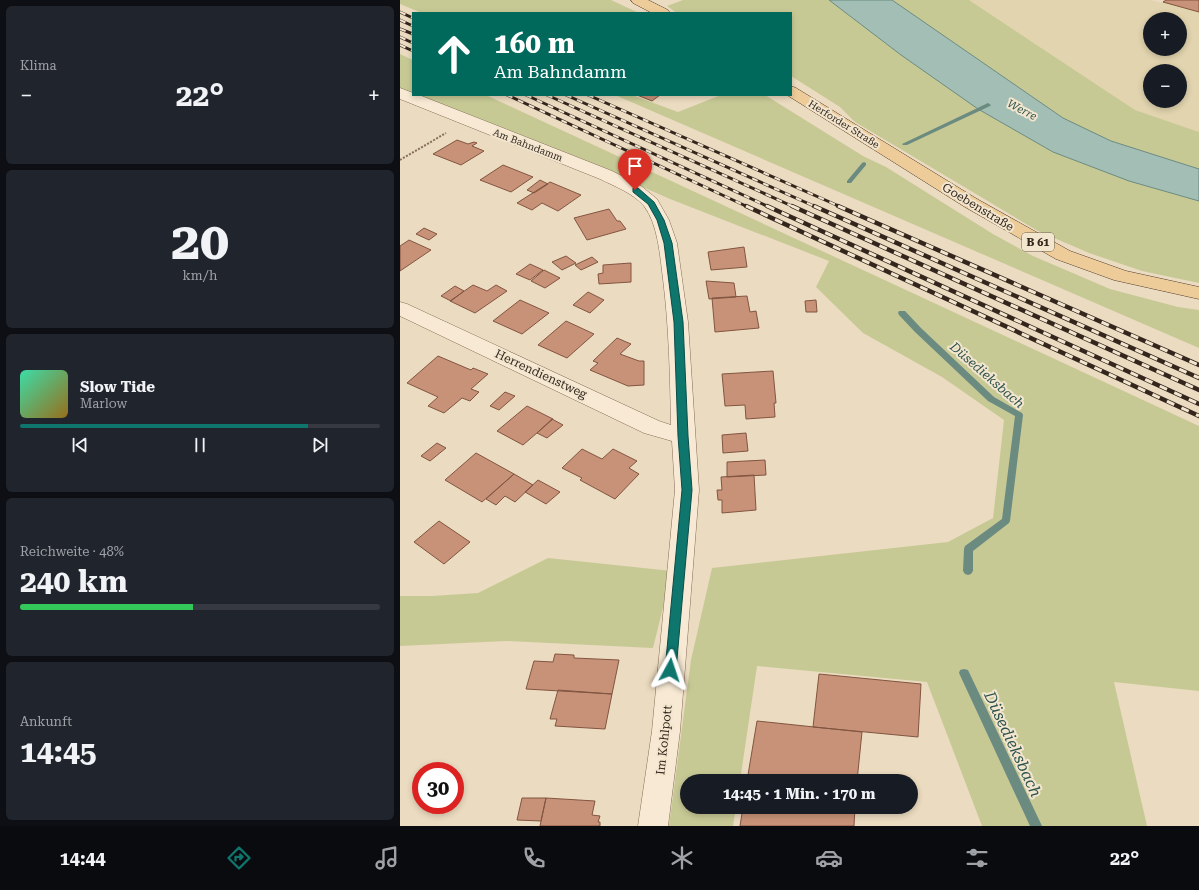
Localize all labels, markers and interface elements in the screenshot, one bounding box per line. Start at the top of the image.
map controls [1143,12,1187,108]
button: + [1143,12,1187,56]
text: 160 m [494,27,575,60]
icon: ahead [428,28,480,80]
text: Klima [20,58,57,73]
text: Am Bahndamm [494,61,627,82]
button: − [1143,64,1187,108]
text: 22° [176,78,224,113]
text: − [20,83,32,108]
text: + [368,83,380,108]
water label: Werre [1005,97,1039,123]
street label: Herforder Straße [807,98,882,151]
street label: Am Bahndamm [492,127,564,163]
pin [618,149,652,190]
icon: arrive [624,155,646,177]
street label: Goebenstraße [940,180,1017,234]
text: 20 [171,211,229,272]
road number: B 61 [1022,233,1054,251]
text: km/h [183,268,217,283]
water label: Düsedieksbach [946,338,1027,411]
street label: Herrendienstweg [493,347,589,401]
text: Slow Tide [80,378,155,396]
text: Marlow [80,396,127,411]
icon: previous [69,434,91,456]
icon: pause [189,434,211,456]
icon: next [309,434,331,456]
text: Reichweite · 48% [20,544,124,559]
text: 240 km [20,564,128,599]
position arrow [649,649,691,691]
water label: Düsedieksbach [980,687,1046,800]
street label: Im Kohlpott [653,704,675,776]
text: Ankunft [20,714,72,729]
text: 14:45 [20,734,97,769]
speed limit sign: 30 [412,762,464,814]
text: 14:45 · 1 Min. · 170 m [723,785,875,803]
icon: directions [225,844,253,872]
icon: music [373,844,401,872]
icon: phone [520,844,548,872]
icon: climate [668,844,696,872]
icon: car [815,844,843,872]
icon: filters [963,844,991,872]
text: 14:44 [60,848,106,869]
text: 22° [1110,848,1139,869]

